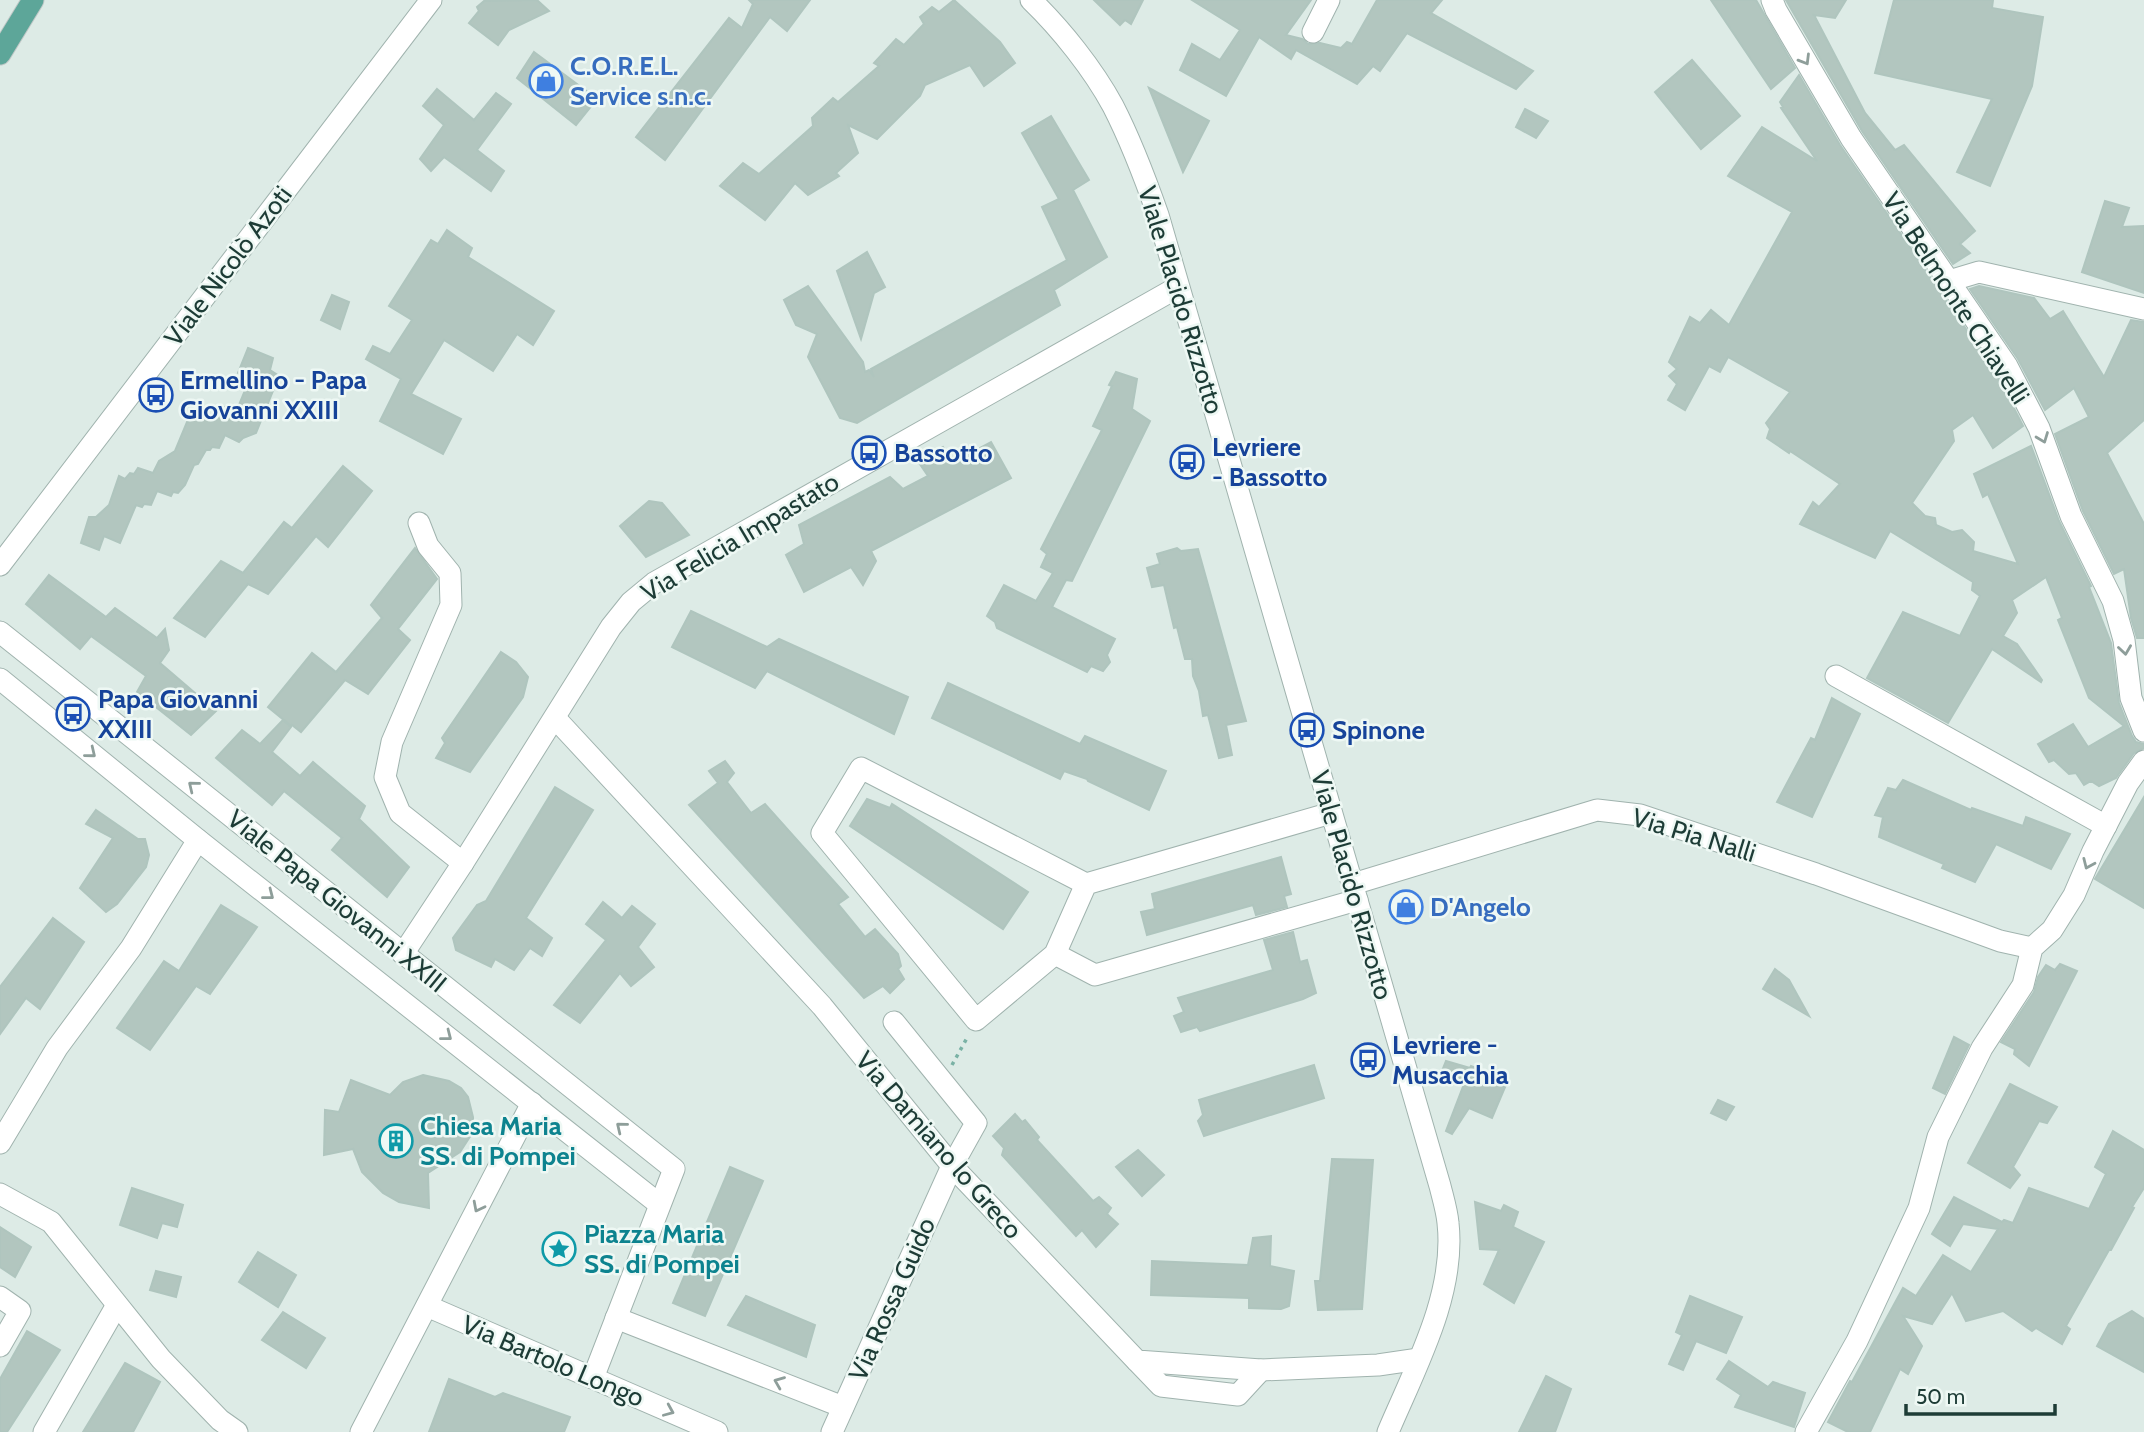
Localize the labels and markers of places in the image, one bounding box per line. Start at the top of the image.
place label: C.O.R.E.L. Service s.n.c. [570,50,712,112]
shop icon: C.O.R.E.L. Service s.n.c. [527,62,565,100]
place label: Ermellino - Papa Giovanni XXIII [180,364,367,426]
bus stop icon: Ermellino - Papa Giovanni XXIII [137,376,175,414]
place label: Levriere - Bassotto [1212,431,1327,493]
bus stop icon: Bassotto [850,434,888,472]
place label: Bassotto [894,437,993,469]
bus stop icon: Levriere - Bassotto [1168,443,1206,481]
place label: Papa Giovanni XXIII [97,683,258,745]
bus stop icon: Papa Giovanni XXIII [54,695,92,733]
bus stop icon: Spinone [1288,711,1326,749]
place label: Spinone [1332,714,1425,746]
shop icon: D'Angelo [1387,888,1425,926]
place label: D'Angelo [1430,891,1531,923]
place label: Levriere - Musacchia [1392,1029,1509,1091]
bus stop icon: Levriere - Musacchia [1349,1041,1387,1079]
place label: Chiesa Maria SS. di Pompei [420,1110,576,1172]
building icon: Chiesa Maria SS. di Pompei [377,1122,415,1160]
place label: Piazza Maria SS. di Pompei [584,1218,740,1280]
place icon: Piazza Maria SS. di Pompei [540,1230,578,1268]

